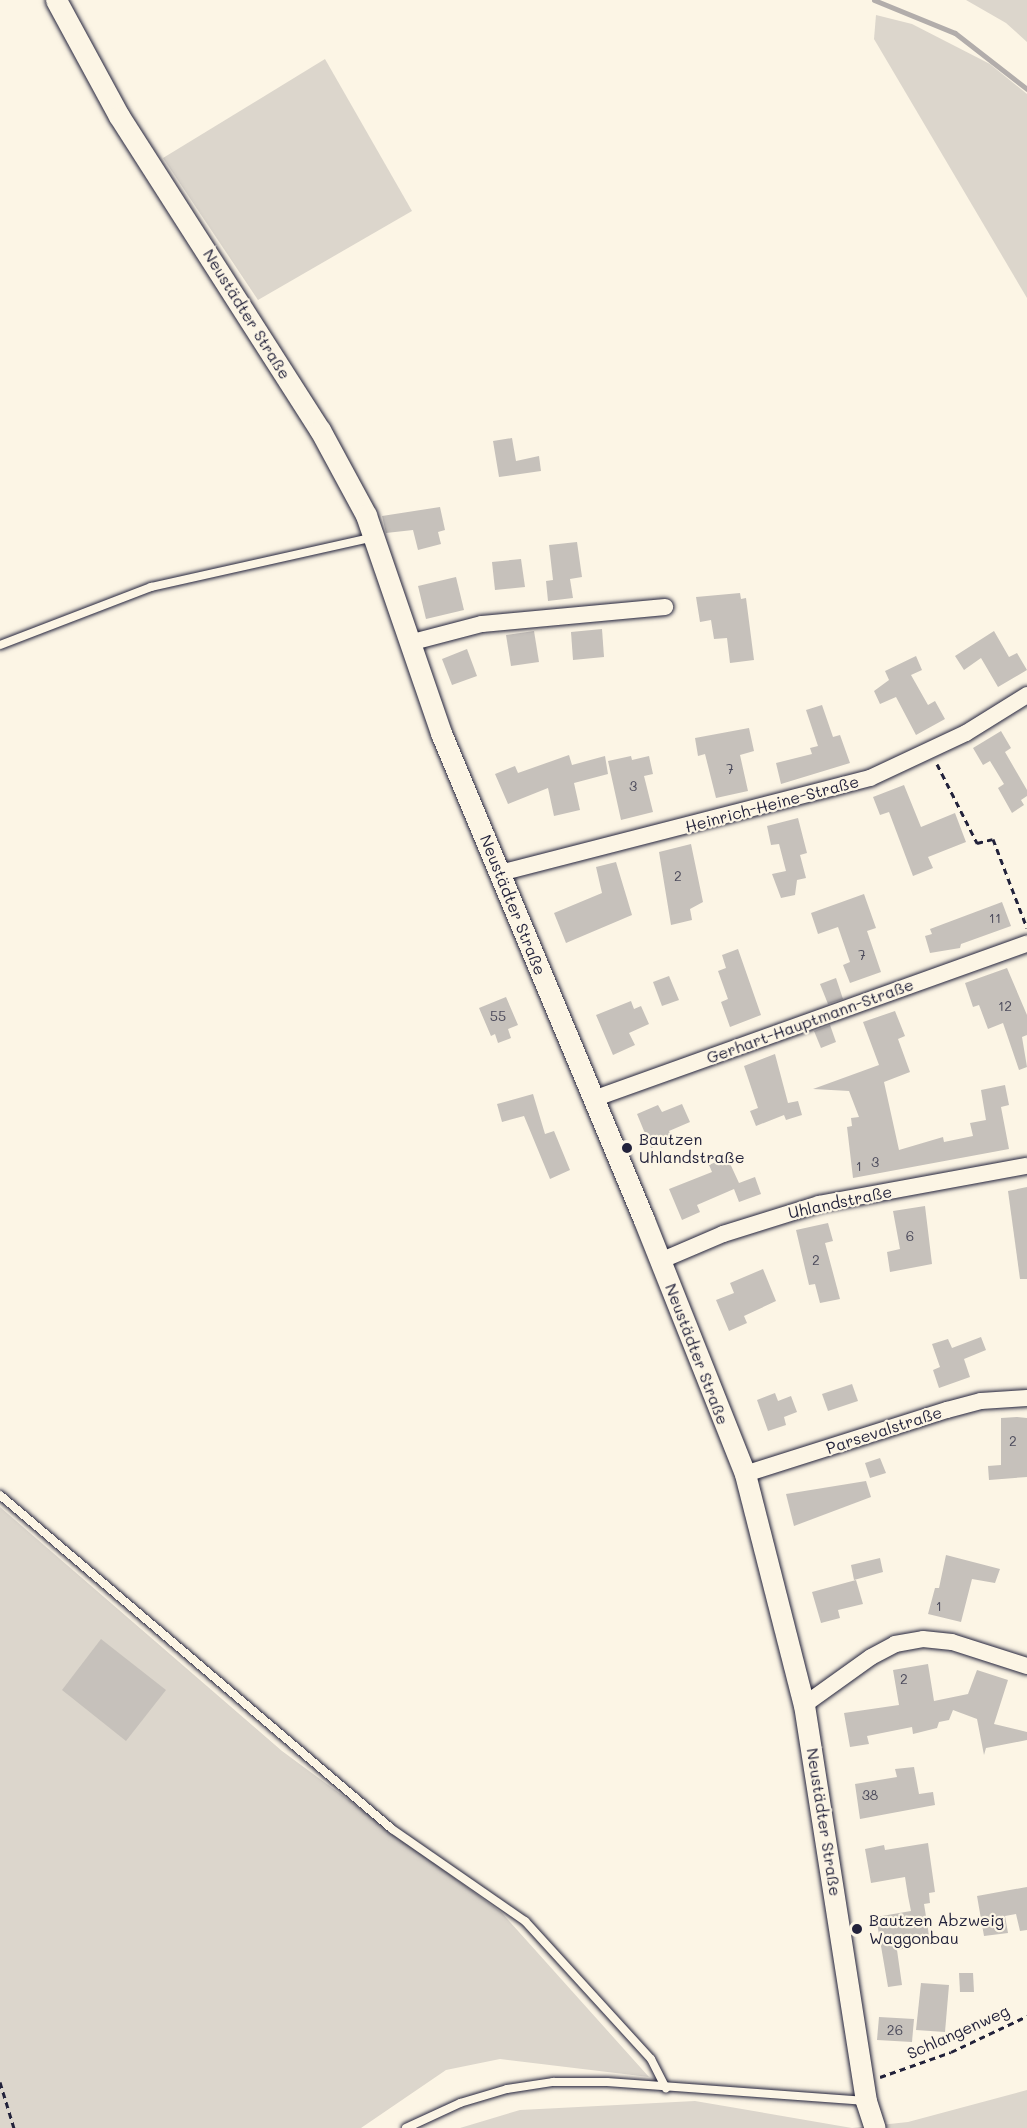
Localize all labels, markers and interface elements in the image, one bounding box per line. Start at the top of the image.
street label: Neustädter Straße [199,245,295,383]
house number: 7 [726,761,734,777]
street label: Heinrich-Heine-Straße [683,772,861,836]
house number: 3 [629,778,637,794]
street label: Neustädter Straße [476,832,550,978]
house number: 2 [674,868,682,884]
house number: 11 [989,910,1001,926]
house number: 7 [858,947,866,963]
street label: Gerhart-Hauptmann-Straße [704,975,916,1067]
house number: 12 [998,998,1012,1014]
house number: 55 [490,1008,506,1024]
place label: Bautzen Uhlandstraße [639,1129,745,1167]
marker: Bautzen Uhlandstraße [620,1141,634,1155]
house number: 3 [871,1154,879,1170]
house number: 1 [856,1158,862,1174]
street label: Uhlandstraße [786,1182,894,1222]
house number: 6 [906,1228,914,1244]
house number: 2 [812,1252,820,1268]
street label: Neustädter Straße [661,1281,733,1427]
street label: Parsevalstraße [824,1402,944,1458]
house number: 2 [1009,1433,1017,1449]
house number: 1 [936,1598,942,1614]
house number: 2 [900,1671,908,1687]
street label: Neustädter Straße [803,1747,845,1897]
house number: 38 [862,1787,878,1803]
place label: Bautzen Abzweig Waggonbau [869,1910,1004,1948]
marker: Bautzen Abzweig Waggonbau [850,1922,864,1936]
street label: Schlangenweg [904,2001,1012,2063]
house number: 26 [887,2022,903,2038]

